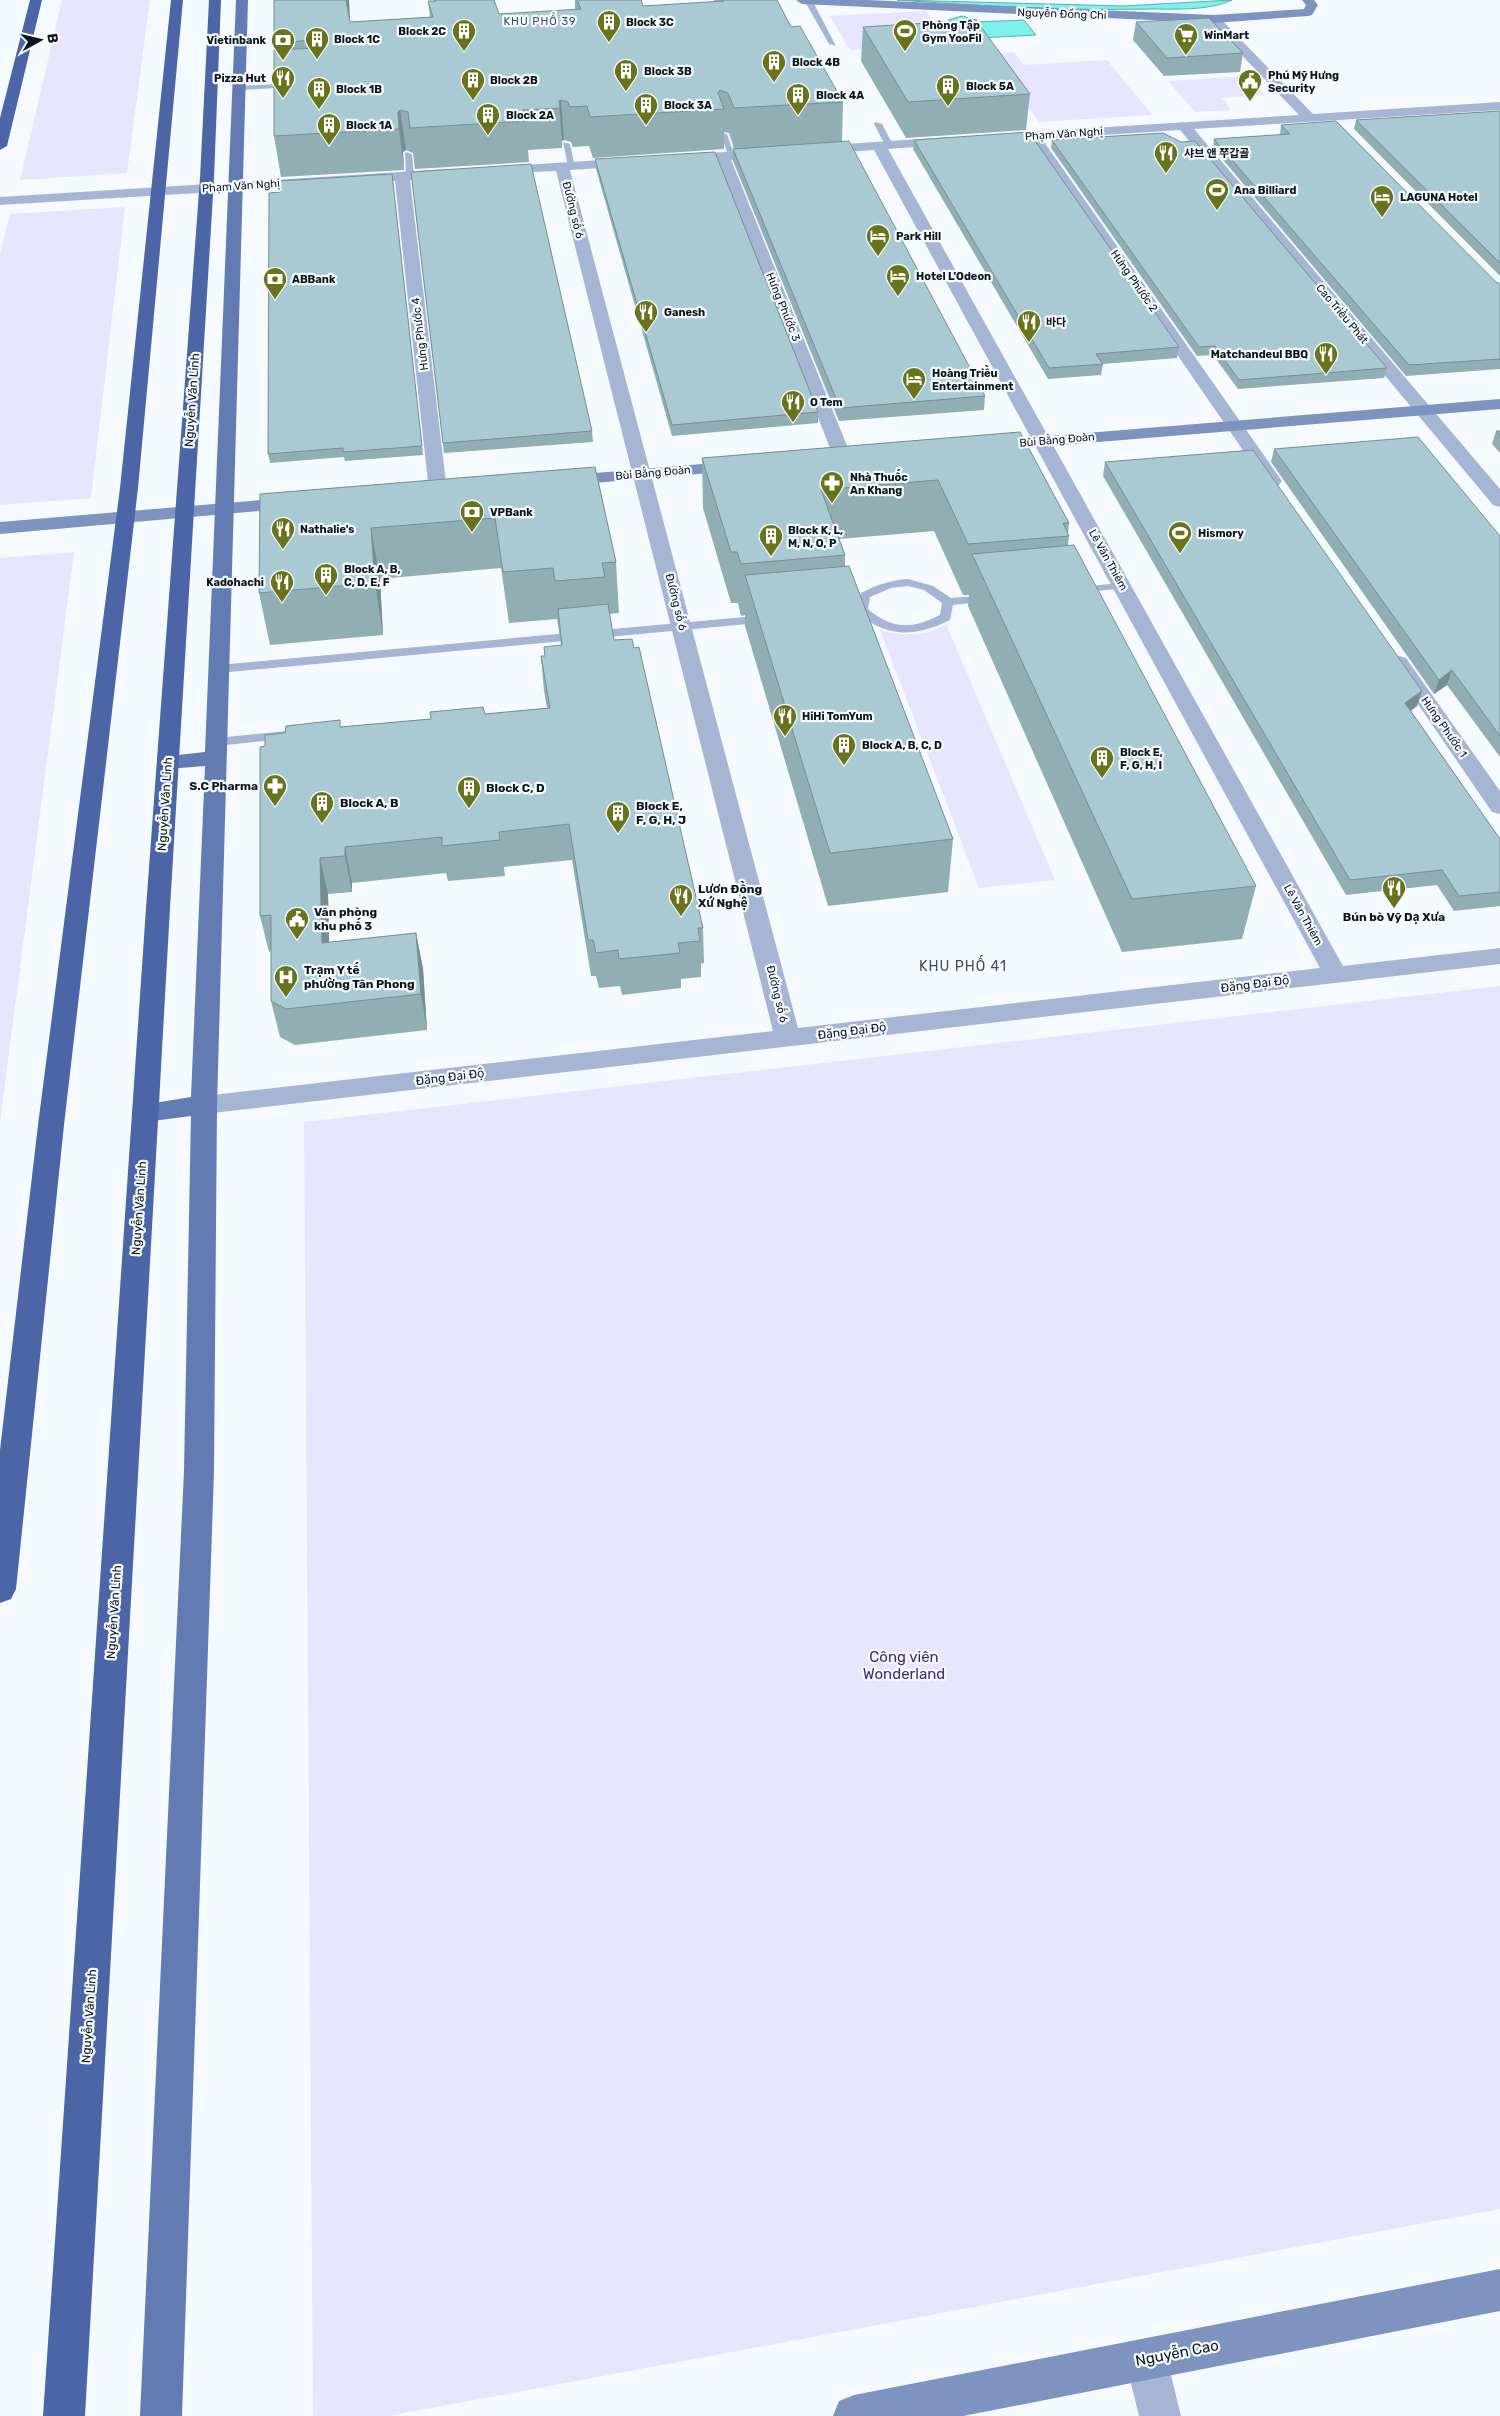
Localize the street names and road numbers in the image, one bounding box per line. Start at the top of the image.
street label: Nguyễn Đổng Chi [1017,6,1107,22]
street label: Phạm Văn Nghị [1025,125,1103,143]
street label: Phạm Văn Nghị [202,177,280,195]
street label: Đường số 6 [560,180,588,240]
street label: Hưng Phước 2 [1108,247,1160,315]
street label: Hưng Phước 3 [763,271,803,344]
street label: Cao Triều Phát [1313,281,1372,347]
street label: Hưng Phước 4 [409,297,431,371]
street label: Nguyễn Văn Linh [182,353,202,447]
street label: Bùi Bằng Đoàn [1019,429,1095,450]
street label: Bùi Bằng Đoàn [615,462,691,483]
street label: Lê Văn Thiêm [1086,527,1130,593]
street label: Đường số 6 [663,572,691,632]
street label: Hưng Phước 1 [1418,694,1470,760]
street label: Nguyễn Văn Linh [155,757,175,851]
street label: Lê Văn Thiêm [1281,882,1325,948]
street label: Đường số 6 [764,964,792,1024]
street label: Đặng Đại Độ [1220,973,1290,995]
street label: Đặng Đại Độ [817,1020,887,1042]
street label: Đặng Đại Độ [415,1066,485,1088]
street label: Nguyễn Văn Linh [129,1161,149,1255]
street label: Nguyễn Văn Linh [104,1565,124,1659]
street label: Nguyễn Văn Linh [79,1969,99,2063]
street label: Nguyễn Cao [1134,2336,1220,2370]

